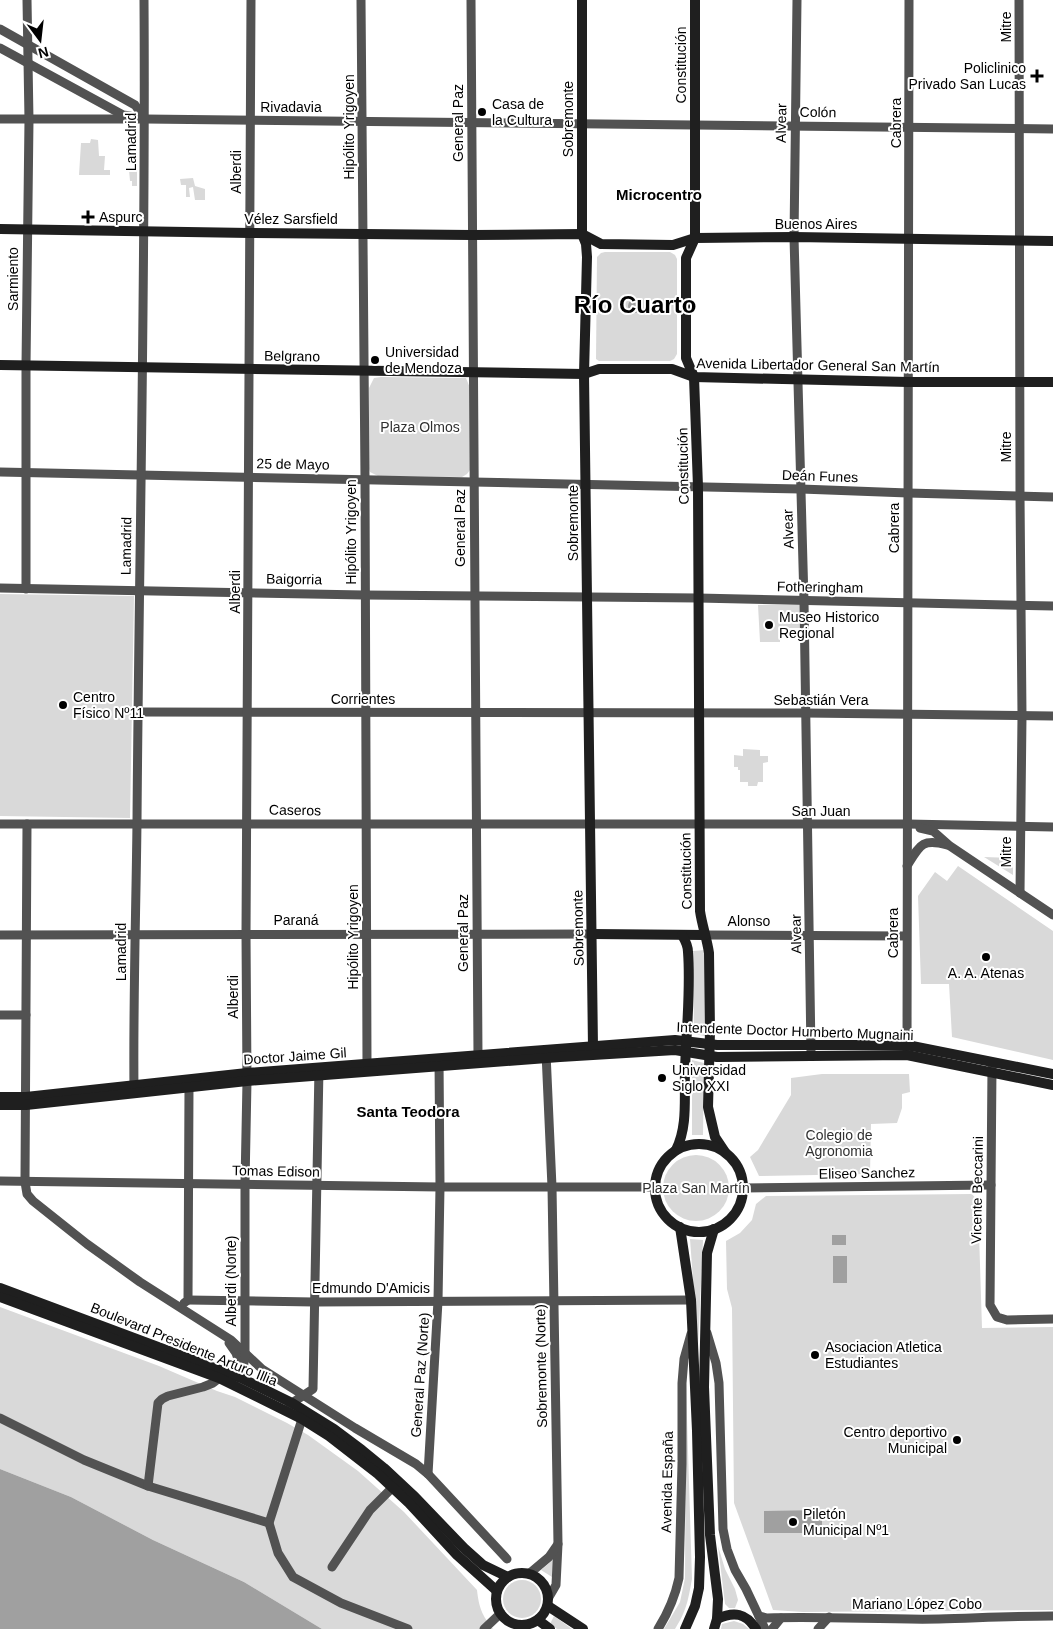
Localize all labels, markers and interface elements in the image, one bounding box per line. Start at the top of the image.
street label: Mitre [998,11,1014,43]
north arrow [15,15,65,65]
street label: Constitución [673,26,689,104]
text: N [36,44,50,62]
place label: Policlinico Privado San Lucas [908,60,1026,92]
marker: Policlinico Privado San Lucas [1030,69,1044,83]
street label: Hipólito Yrigoyen [341,74,357,180]
street label: Sobremonte [560,81,576,157]
street label: General Paz [450,84,466,162]
place label: Casa de la Cultura [492,96,552,128]
street label: Cabrera [888,98,904,148]
street label: Rivadavia [260,99,322,115]
street label: Alvear [773,103,789,143]
street label: Colón [800,104,836,120]
marker: Casa de la Cultura [476,106,488,118]
street label: Lamadrid [123,113,139,171]
street label: Alberdi [228,150,244,194]
district label: Microcentro [616,186,702,203]
place label: Aspurc [99,209,143,225]
marker: Aspurc [81,210,95,224]
street label: Vélez Sarsfield [244,211,338,227]
street label: Buenos Aires [775,216,857,232]
street label: Sarmiento [5,247,21,311]
district label: Río Cuarto [574,291,696,318]
place label: Universidad de Mendoza [385,344,462,376]
street label: Belgrano [264,348,320,364]
marker: Universidad de Mendoza [369,354,381,366]
street label: Avenida Libertador General San Martín [696,355,940,375]
park label: Plaza Olmos [380,419,460,435]
street label: Constitución [674,427,692,505]
street label: Mitre [998,431,1014,463]
street label: 25 de Mayo [256,455,330,473]
street label: Deán Funes [782,467,858,485]
street label: Hipólito Yrigoyen [343,479,359,585]
street label: Sobremonte [565,485,581,561]
street label: General Paz [452,489,468,567]
street label: Cabrera [886,503,902,553]
street label: Alvear [779,509,797,549]
street label: Lamadrid [117,517,135,575]
street label: Alberdi [227,570,243,614]
street label: Baigorria [266,571,322,587]
street label: Fotheringham [777,578,863,596]
place label: Museo Historico Regional [779,609,880,641]
marker: Museo Historico Regional [763,619,775,631]
place label: Centro Físico Nº11 [73,689,144,721]
street label: Corrientes [331,691,395,707]
street label: Sebastián Vera [774,692,869,708]
marker: Centro Físico Nº11 [57,699,69,711]
street label: Caseros [269,802,321,818]
street label: San Juan [791,803,851,819]
street label: Constitución [677,832,695,910]
street label: Mitre [998,836,1014,868]
street label: Hipólito Yrigoyen [345,884,361,990]
street label: Sobremonte [569,890,587,966]
street label: General Paz [455,894,471,972]
street label: Cabrera [885,908,901,958]
street label: Paraná [273,912,319,928]
street label: Alonso [728,913,771,929]
street label: Alvear [788,914,804,954]
street label: Lamadrid [113,923,129,981]
marker: A. A. Atenas [980,951,992,963]
place label: A. A. Atenas [948,965,1024,981]
street label: Alberdi [225,975,241,1019]
street label: Intendente Doctor Humberto Mugnaini [676,1019,914,1043]
street label: Doctor Jaime Gil [243,1044,347,1068]
place label: Universidad Siglo XXI [672,1062,746,1094]
marker: Universidad Siglo XXI [656,1072,668,1084]
district label: Santa Teodora [356,1103,460,1120]
park label: Colegio de Agronomia [805,1127,873,1159]
street label: Vicente Beccarini [968,1136,986,1244]
street label: Tomas Edison [232,1162,320,1180]
street label: Eliseo Sanchez [819,1164,915,1182]
park label: Plaza San Martín [642,1180,750,1196]
street label: Alberdi (Norte) [223,1235,239,1327]
street label: Edmundo D'Amicis [312,1280,430,1296]
street label: Boulevard Presidente Arturo Illia [88,1299,280,1389]
street label: Sobremonte (Norte) [532,1304,550,1428]
street label: General Paz (Norte) [408,1312,432,1438]
place label: Asociacion Atletica Estudiantes [825,1339,942,1371]
marker: Asociacion Atletica Estudiantes [809,1349,821,1361]
place label: Centro deportivo Municipal [843,1424,947,1456]
street label: Avenida España [658,1431,676,1533]
marker: Centro deportivo Municipal [951,1434,963,1446]
place label: Piletón Municipal Nº1 [803,1506,889,1538]
marker: Piletón Municipal Nº1 [787,1516,799,1528]
street label: Mariano López Cobo [852,1596,982,1612]

